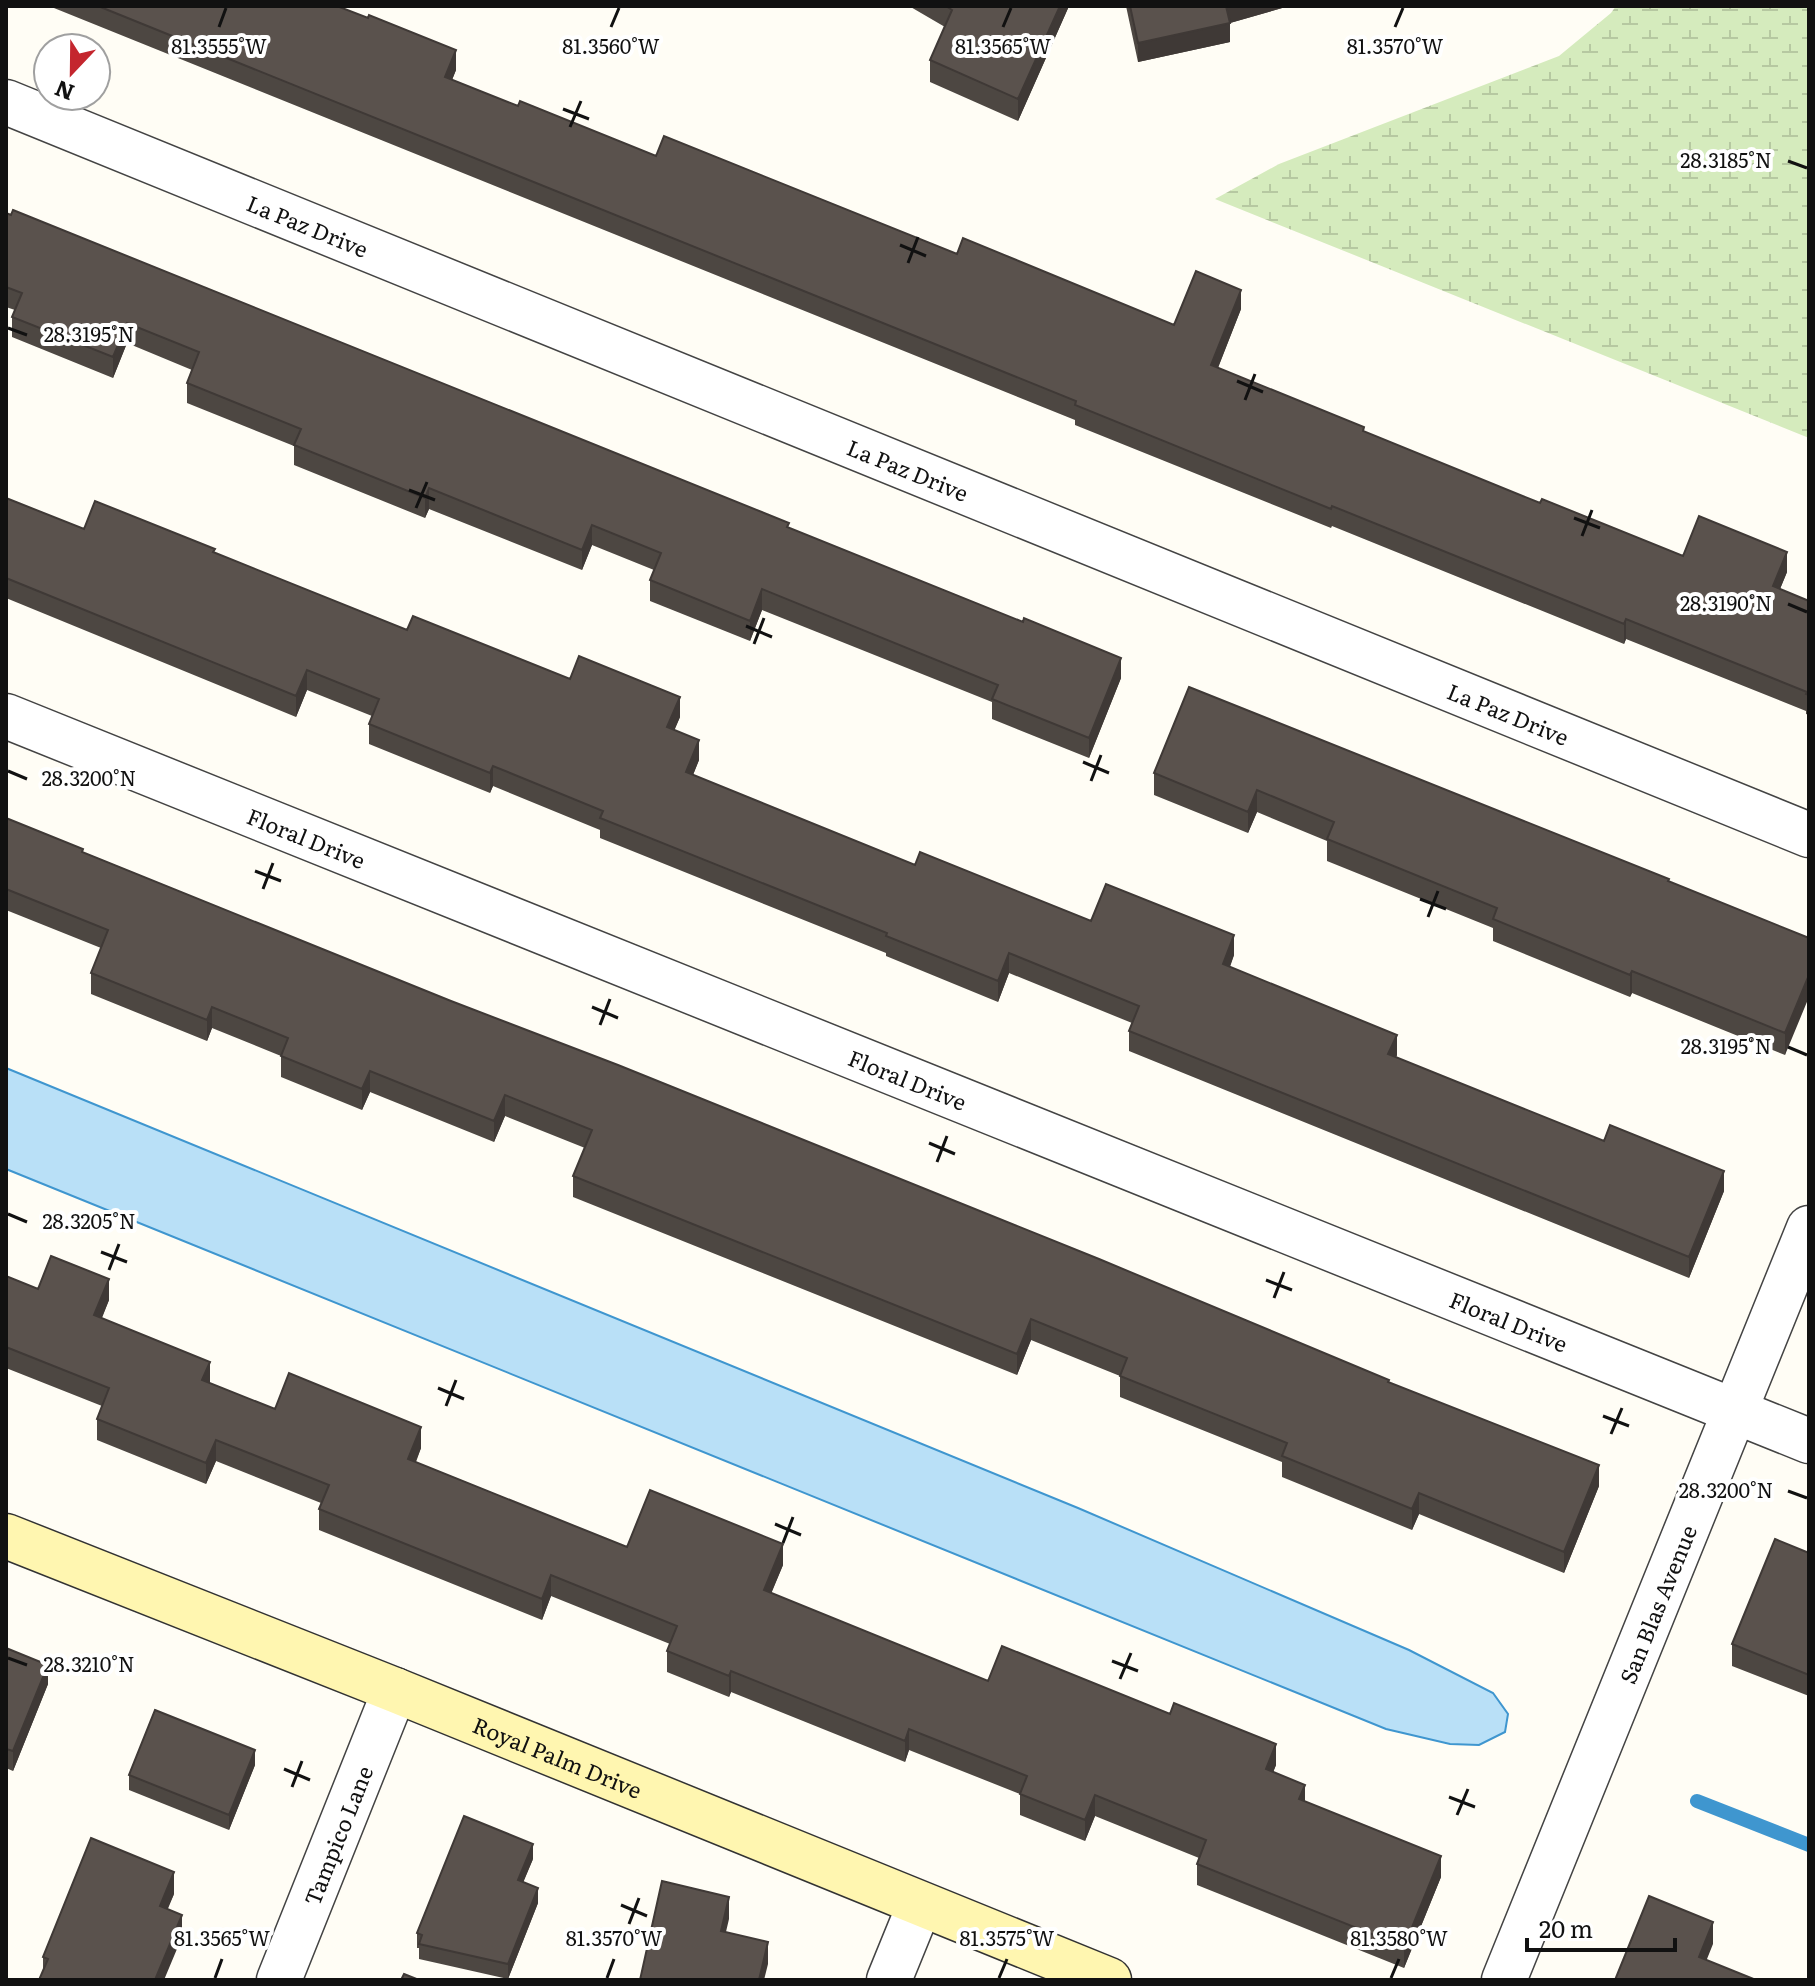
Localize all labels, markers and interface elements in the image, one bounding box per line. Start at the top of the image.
text: 81.3555°W [171,30,267,60]
text: 81.3560°W [562,30,660,60]
text: 81.3565°W [955,30,1051,60]
text: 81.3570°W [1347,30,1444,60]
north arrow [32,32,112,112]
text: N [49,73,79,111]
text: 28.3185°N [1680,144,1772,174]
street label: La Paz Drive [242,185,374,264]
text: 28.3195°N [44,318,134,348]
street label: La Paz Drive [843,429,974,508]
text: 28.3190°N [1680,587,1772,617]
street label: La Paz Drive [1443,673,1574,752]
text: 28.3200°N [42,762,136,792]
street label: Floral Drive [243,798,371,875]
text: 28.3195°N [1681,1030,1771,1060]
street label: Floral Drive [844,1040,972,1117]
text: 28.3205°N [42,1205,136,1235]
street label: Floral Drive [1445,1282,1573,1359]
text: 28.3200°N [1679,1474,1773,1504]
street label: San Blas Avenue [1610,1519,1704,1688]
text: 28.3210°N [43,1648,135,1678]
street label: Royal Palm Drive [468,1707,647,1805]
street label: Tampico Lane [294,1760,380,1910]
scale bar [1527,1902,1675,1952]
text: 20 m [1539,1910,1593,1945]
text: 81.3565°W [174,1922,270,1952]
text: 81.3570°W [566,1922,663,1952]
text: 81.3575°W [960,1922,1055,1952]
text: 81.3580°W [1350,1922,1448,1952]

